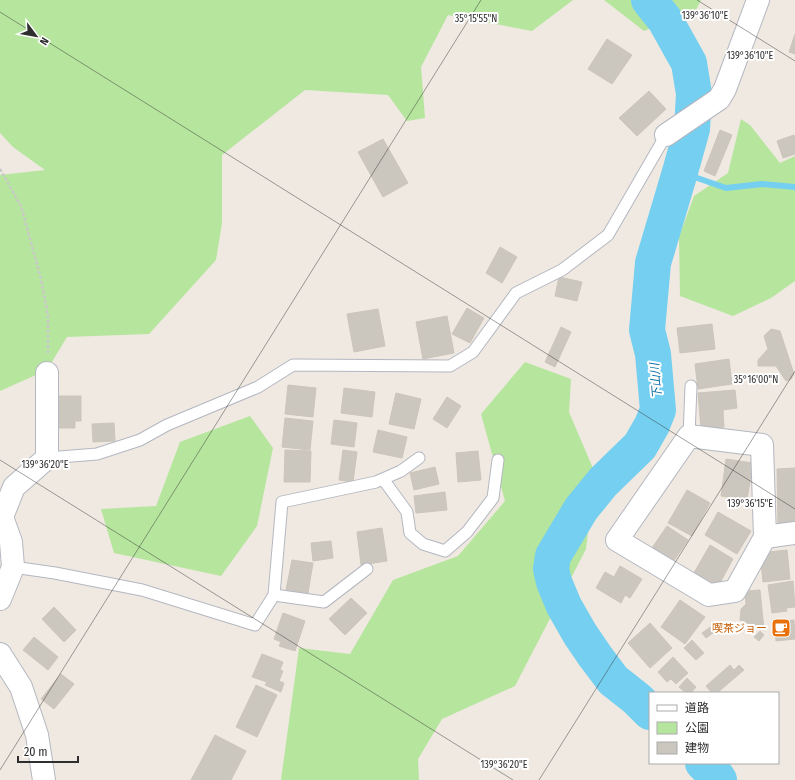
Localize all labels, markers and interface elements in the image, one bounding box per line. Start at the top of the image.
text: 139°36'10"E [682,10,729,22]
text: 35°15'55"N [455,13,497,25]
north arrow [16,16,56,56]
text: N [37,35,51,47]
text: 139°36'10"E [727,50,774,62]
water label: 下山川 [647,360,665,400]
text: 35°16'00"N [734,374,778,386]
text: 139°36'20"E [21,459,69,471]
text: 139°36'15"E [727,498,773,510]
cafe icon: 喫茶ジョー [770,617,792,639]
place label: 喫茶ジョー [712,622,767,635]
legend [649,692,779,764]
text: 道路 [685,701,709,715]
text: 公園 [685,721,709,735]
scale bar [18,738,78,764]
text: 建物 [685,741,709,755]
text: 20 m [24,745,48,759]
text: 139°36'20"E [480,759,528,771]

